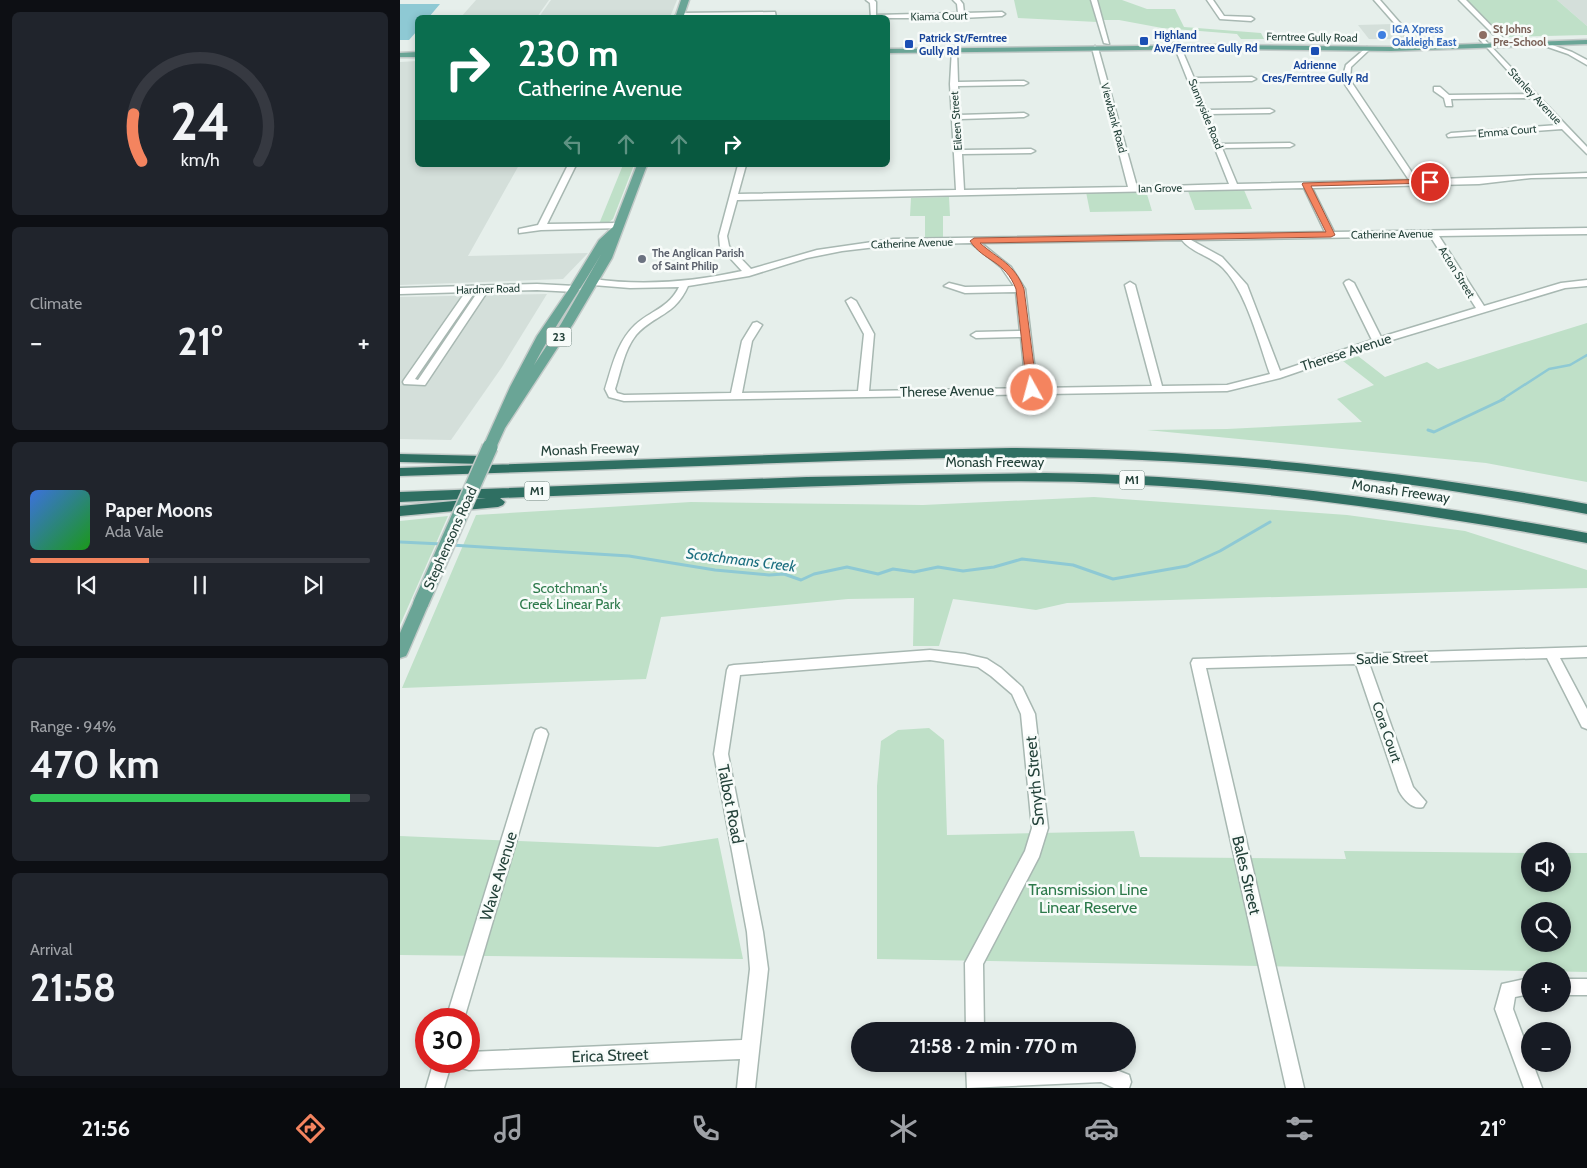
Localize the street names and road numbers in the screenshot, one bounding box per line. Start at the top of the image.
street label: Kiama Court [910,8,968,23]
street label: Ferntree Gully Road [1266,29,1358,45]
street label: Stanley Avenue [1505,65,1565,128]
street label: Sunnyside Road [1186,77,1226,151]
street label: Viewbank Road [1098,81,1130,155]
street label: Eileen Street [947,91,965,151]
street label: Emma Court [1477,121,1537,141]
street label: Ian Grove [1138,181,1183,195]
street label: Catherine Avenue [1351,226,1434,242]
street label: Catherine Avenue [871,235,954,251]
street label: Acton Street [1436,244,1479,301]
street label: Hardner Road [456,281,520,297]
road number: 23 [546,328,572,347]
street label: Therese Avenue [1298,329,1394,375]
street label: Therese Avenue [900,381,994,401]
street label: Monash Freeway [540,438,640,460]
street label: Monash Freeway [946,453,1044,471]
road number: M1 [1120,470,1144,490]
street label: Monash Freeway [1351,475,1451,507]
road number: M1 [524,482,550,501]
street label: Stephensons Road [419,484,481,592]
street label: Sadie Street [1356,648,1429,668]
street label: Cora Court [1368,699,1406,765]
street label: Smyth Street [1021,735,1048,827]
street label: Talbot Road [714,763,747,845]
street label: Wave Avenue [476,829,521,923]
street label: Bales Street [1228,834,1265,917]
street label: Erica Street [571,1045,649,1066]

